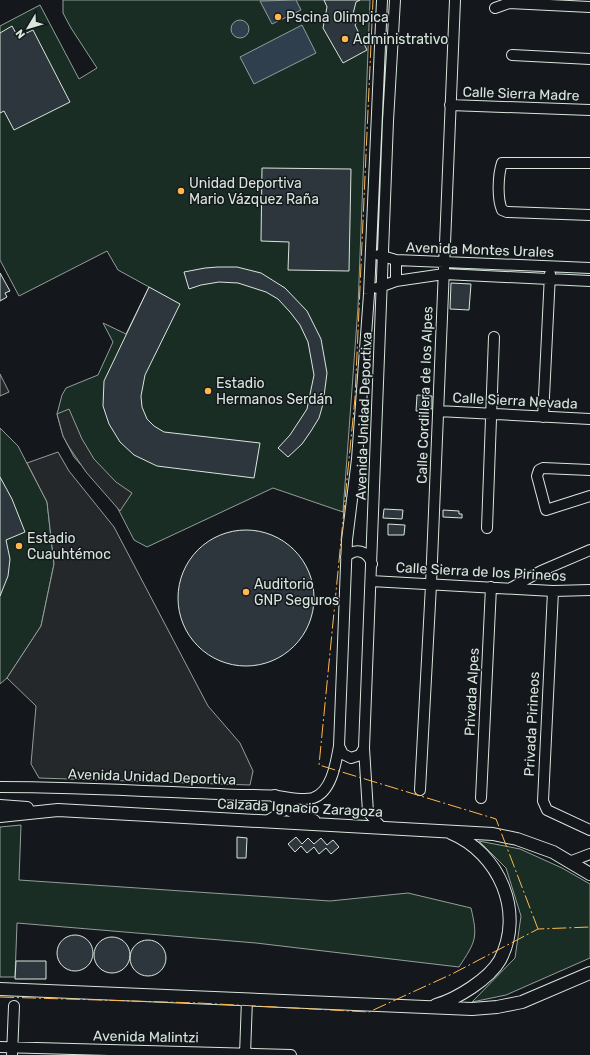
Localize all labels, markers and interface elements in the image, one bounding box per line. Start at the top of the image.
north arrow [8,8,48,48]
place label: Pscina Olimpica [286,9,389,26]
marker: Pscina Olimpica [273,12,283,22]
text: N [13,27,28,41]
place label: Administrativo [353,31,448,48]
marker: Administrativo [340,34,350,44]
street label: Calle Sierra Madre [462,83,580,105]
place label: Unidad Deportiva Mario Vázquez Raña [189,175,319,208]
marker: Unidad Deportiva Mario Vázquez Raña [176,186,186,196]
street label: Avenida Montes Urales [406,239,554,261]
street label: Calle Cordillera de los Alpes [413,306,437,484]
street label: Avenida Unidad Deportiva [353,332,375,500]
place label: Estadio Hermanos Serdán [216,375,333,408]
marker: Estadio Hermanos Serdán [203,386,213,396]
street label: Calle Sierra Nevada [452,389,578,413]
place label: Estadio Cuauhtémoc [27,530,111,563]
marker: Estadio Cuauhtémoc [14,541,24,551]
street label: Calle Sierra de los Pirineos [395,559,567,585]
place label: Auditorio GNP Seguros [254,576,339,609]
marker: Auditorio GNP Seguros [241,587,251,597]
street label: Privada Alpes [461,648,483,736]
street label: Privada Pirineos [521,671,543,777]
street label: Avenida Unidad Deportiva [68,766,236,788]
street label: Calzada Ignacio Zaragoza [217,795,383,821]
street label: Avenida Malintzi [93,1028,199,1046]

